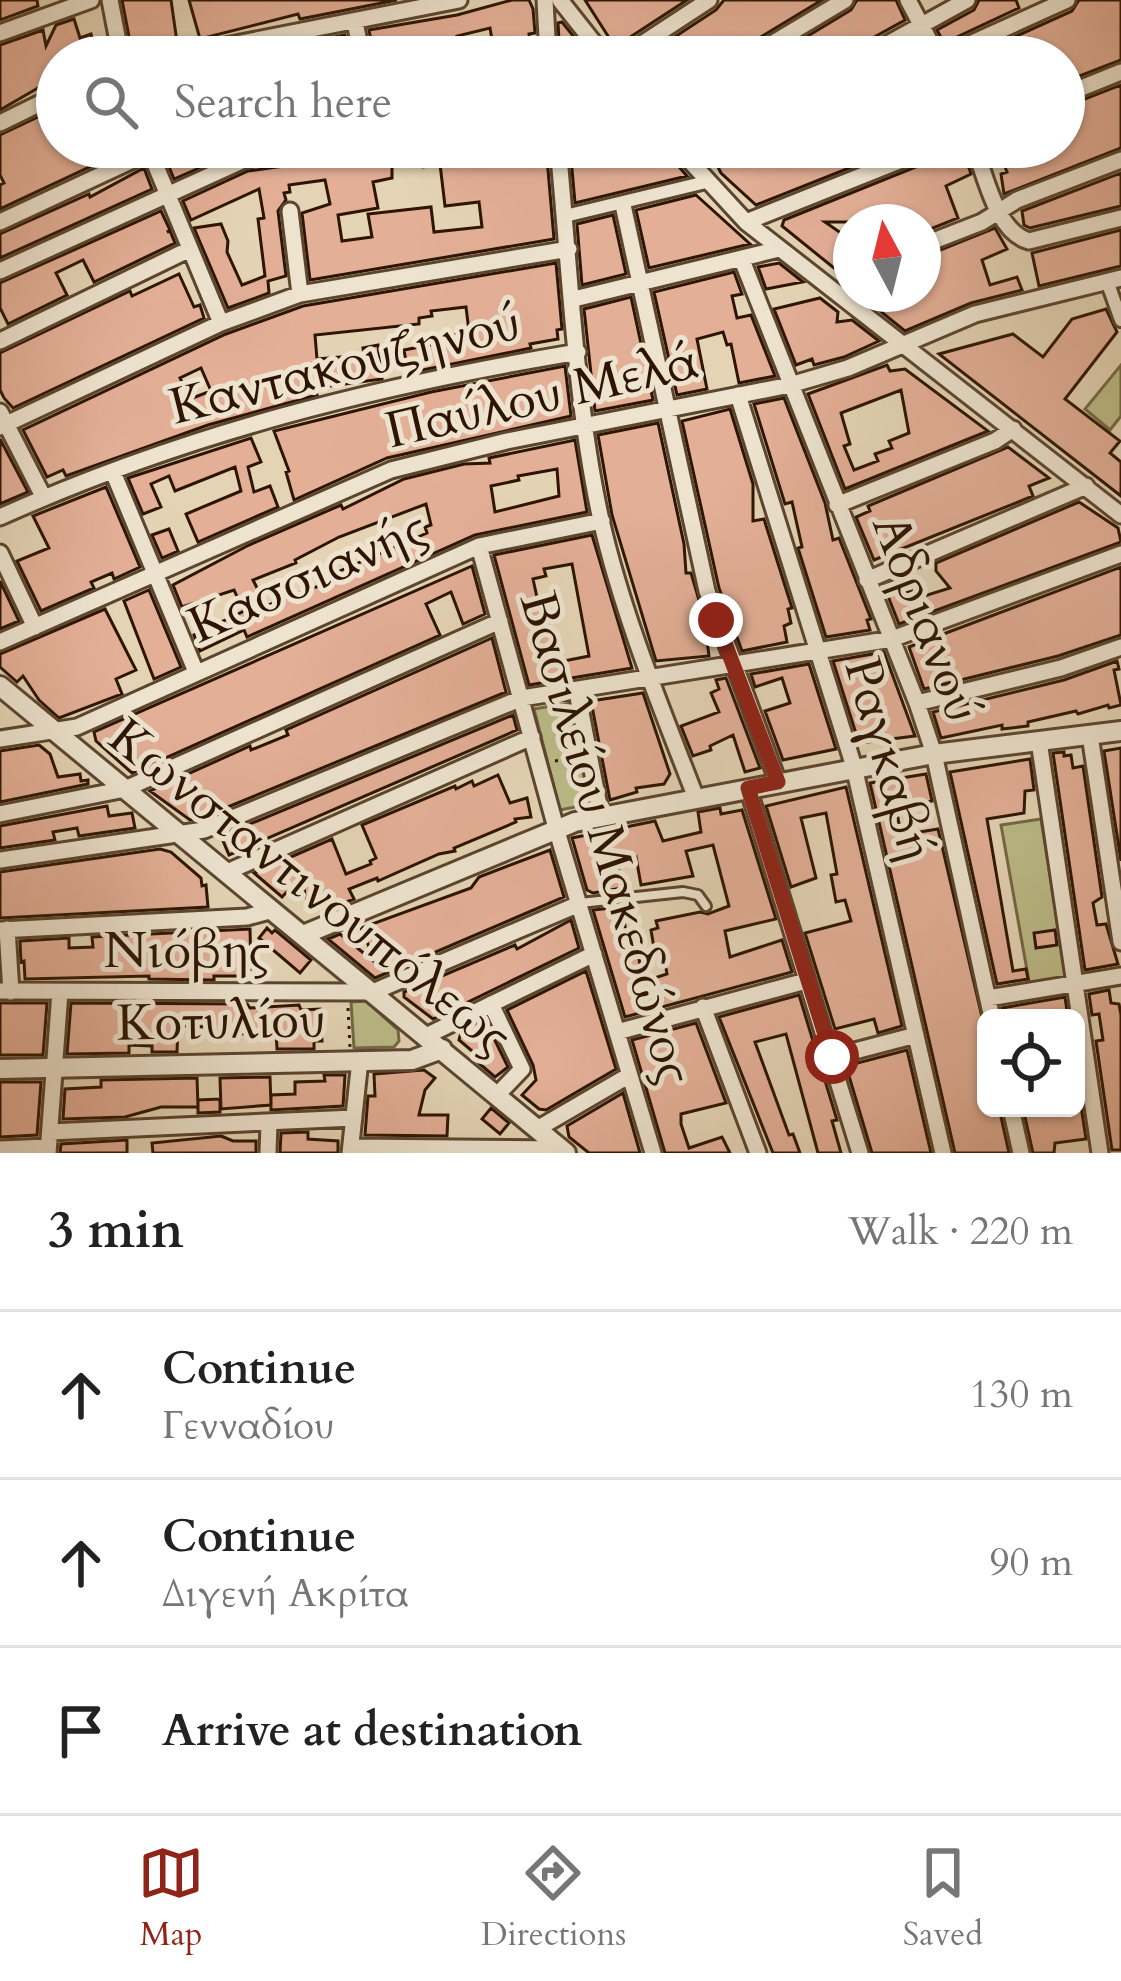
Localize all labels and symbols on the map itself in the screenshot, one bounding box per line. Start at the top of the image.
north arrow [833,204,941,312]
street label: Καντακουζηνού [162,288,528,442]
street label: Παύλου Μελά [379,326,707,466]
street label: Κασσιανής [177,493,439,661]
street label: Αδριανού [854,504,998,732]
street label: Βασιλείου Μακεδώνος [502,583,710,1093]
route end [689,593,743,647]
street label: Ραγκαβή [826,650,952,870]
street label: Κωνσταντινουπόλεως [94,703,526,1071]
street label: Νιόβης [104,916,270,986]
street label: Κοτυλίου [116,985,326,1059]
route start [805,1030,859,1084]

